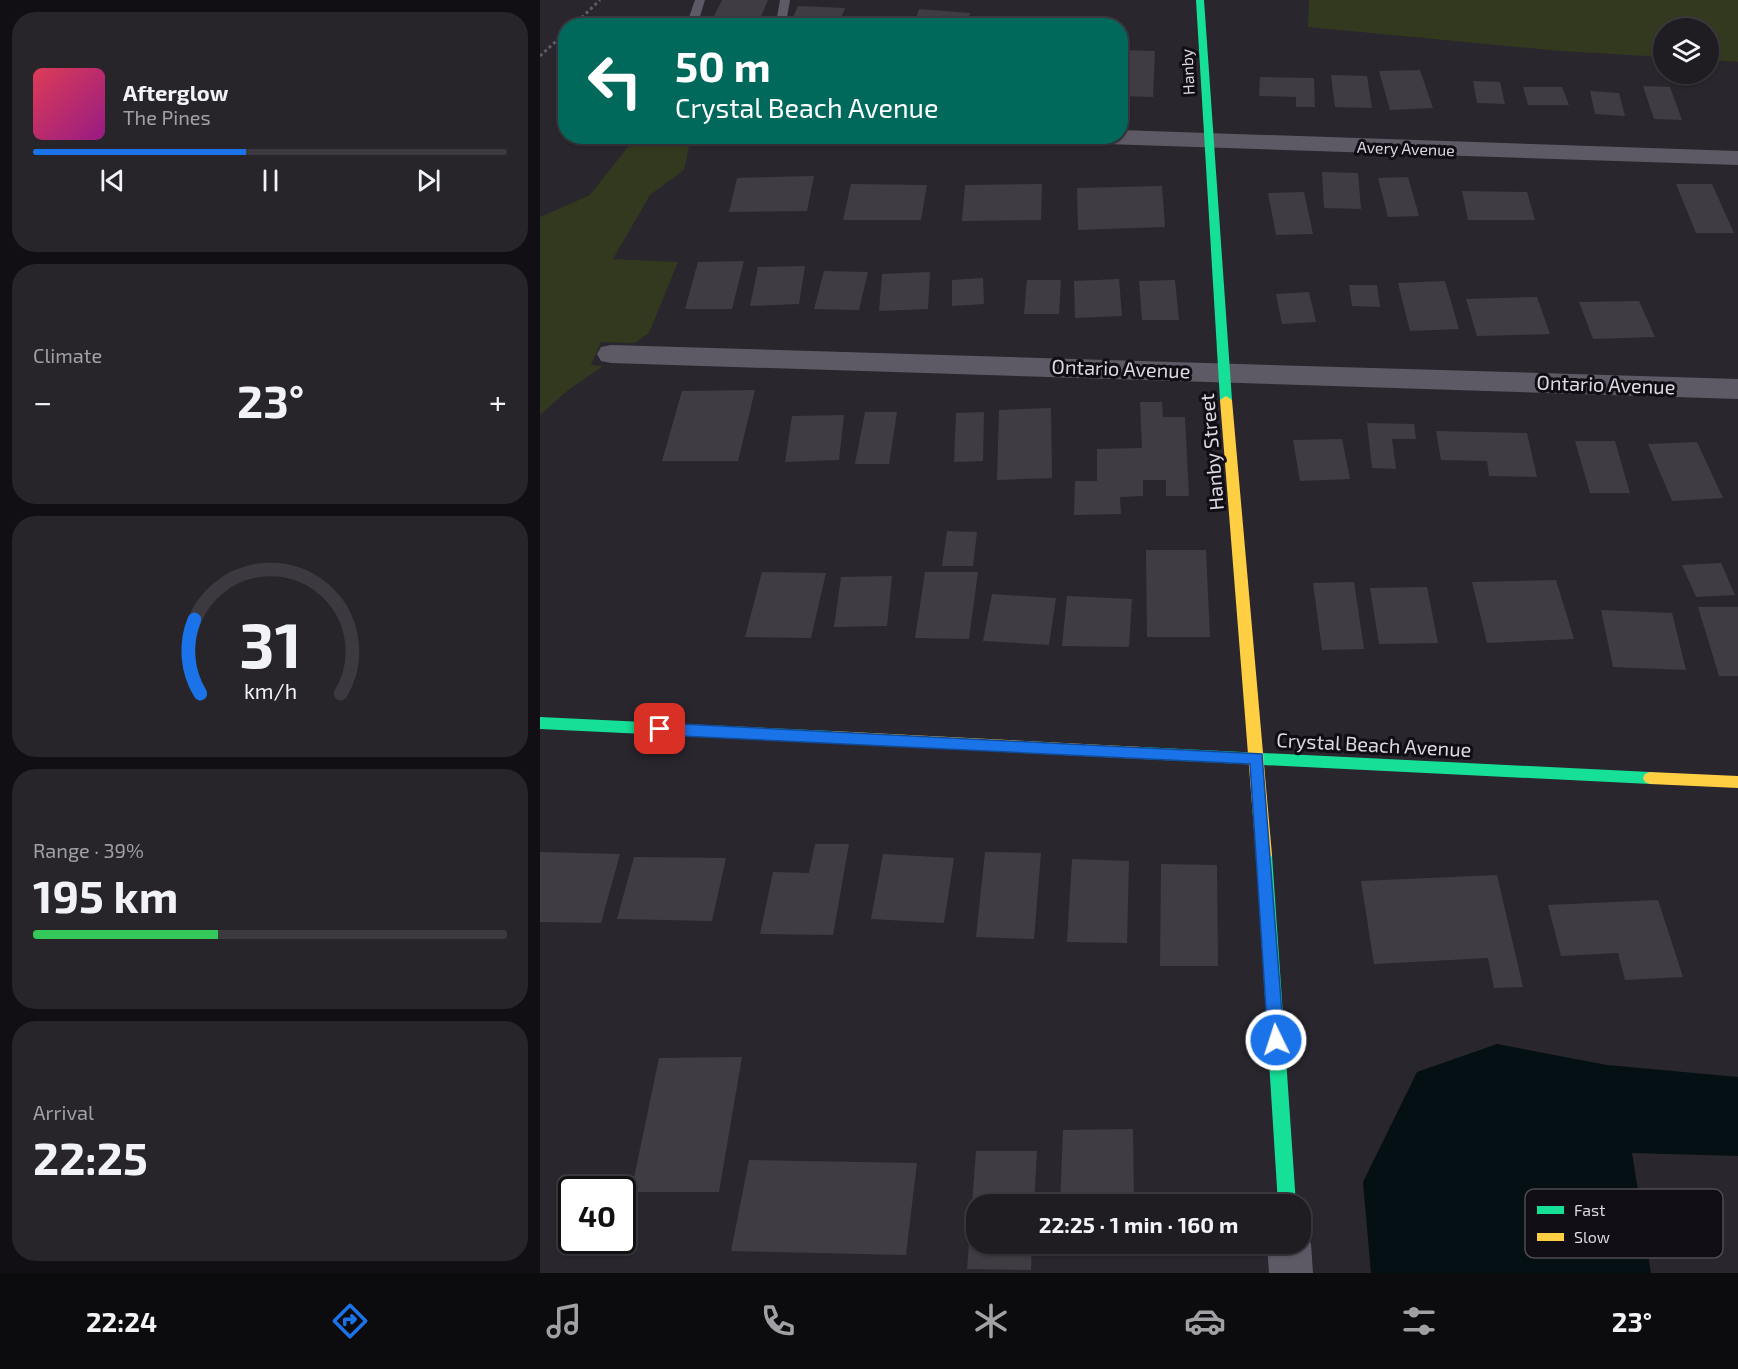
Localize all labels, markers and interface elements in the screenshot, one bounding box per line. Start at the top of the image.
map controls [1653,18,1719,84]
button: layers [1653,18,1719,84]
text: 50 m [675,40,771,90]
icon: left [576,42,654,120]
street label: Hanby [1176,48,1198,96]
text: Afterglow [123,79,228,105]
text: Crystal Beach Avenue [675,91,939,123]
text: The Pines [123,105,211,129]
street label: Avery Avenue [1357,137,1455,159]
icon: previous [96,164,129,197]
icon: pause [254,164,287,197]
icon: next [412,164,445,197]
text: Climate [33,343,102,367]
street label: Ontario Avenue [1051,354,1191,382]
street label: Ontario Avenue [1536,370,1676,398]
text: 23° [237,373,304,427]
text: − [33,381,52,421]
text: + [489,381,507,421]
street label: Hanby Street [1194,392,1228,512]
text: 31 [239,606,301,681]
text: km/h [243,678,297,703]
pin [634,703,685,754]
icon: arrive [643,712,676,745]
street label: Crystal Beach Avenue [1276,727,1472,761]
text: Range · 39% [33,838,144,862]
text: 195 km [33,868,178,922]
position arrow [1244,1008,1308,1072]
text: Arrival [33,1100,94,1124]
text: 22:25 [33,1130,148,1184]
speed limit sign: 40 [558,1176,636,1254]
legend [1525,1189,1723,1258]
text: Fast [1574,1200,1605,1219]
text: 22:25 · 1 min · 160 m [1039,1211,1238,1237]
text: Slow [1574,1227,1610,1246]
icon: directions [329,1300,371,1342]
icon: music [543,1300,585,1342]
icon: phone [757,1300,799,1342]
icon: climate [970,1300,1012,1342]
icon: car [1184,1300,1226,1342]
icon: filters [1398,1300,1440,1342]
text: 22:24 [86,1305,157,1337]
text: 23° [1612,1305,1652,1337]

